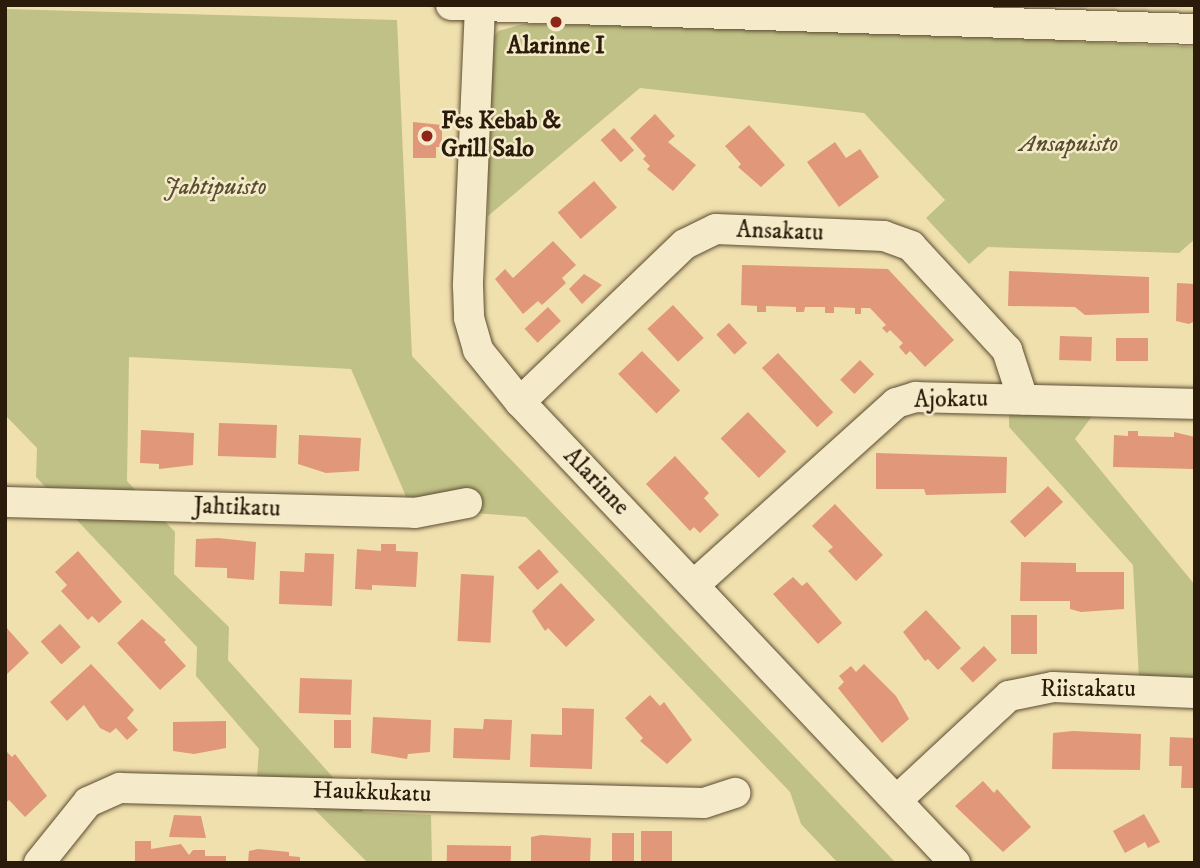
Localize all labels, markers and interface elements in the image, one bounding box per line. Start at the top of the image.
marker: Alarinne I [548,14,564,30]
place label: Alarinne I [507,33,605,61]
place label: Fes Kebab & Grill Salo [441,108,561,164]
marker: Fes Kebab & Grill Salo [419,128,435,144]
park label: Ansapuisto [1020,131,1118,159]
park label: Jahtipuisto [163,174,267,202]
street label: Ansakatu [736,216,824,248]
street label: Ajokatu [914,385,988,415]
street label: Alarinne [557,442,635,522]
street label: Jahtikatu [193,492,281,524]
street label: Riistakatu [1040,676,1136,704]
street label: Haukkukatu [312,777,432,809]

